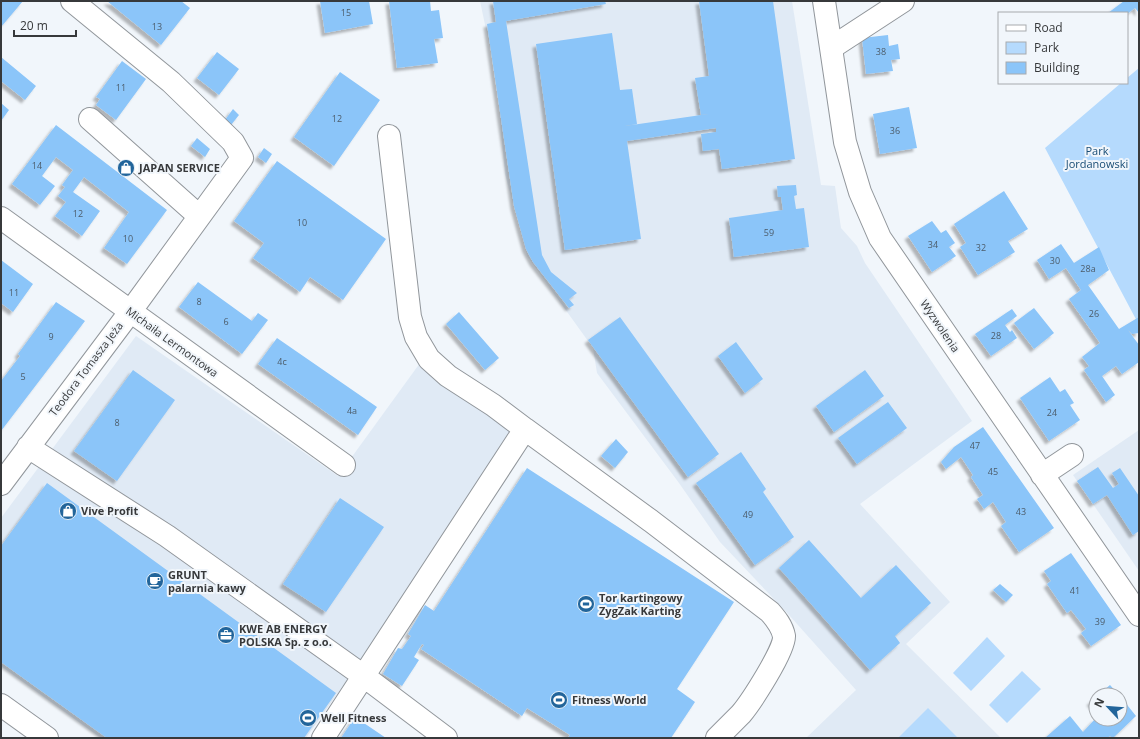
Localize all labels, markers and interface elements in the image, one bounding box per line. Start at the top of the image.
house number: 15 [341,6,351,19]
scale bar [14,12,76,38]
legend [998,12,1128,84]
text: 20 m [20,17,48,34]
text: Road [1034,19,1063,36]
house number: 13 [152,20,162,33]
text: Park [1034,39,1060,56]
house number: 38 [876,45,886,58]
text: Building [1034,59,1080,76]
house number: 11 [116,81,126,94]
house number: 12 [332,112,342,125]
house number: 36 [890,124,900,137]
park label: Park Jordanowski [1065,143,1128,171]
shop icon: JAPAN SERVICE [116,158,136,178]
house number: 14 [32,159,42,172]
place label: JAPAN SERVICE [138,160,220,175]
house number: 12 [73,207,83,220]
house number: 10 [297,216,307,229]
house number: 59 [764,226,774,239]
house number: 10 [123,232,133,245]
house number: 34 [928,238,938,251]
house number: 32 [976,241,986,254]
house number: 30 [1050,254,1060,267]
house number: 28a [1080,262,1096,275]
house number: 11 [9,286,19,299]
house number: 8 [196,295,202,308]
street label: Wyzwolenia [917,296,964,355]
street label: Michaiła Lermontowa [123,303,221,380]
house number: 26 [1089,307,1099,320]
house number: 6 [223,315,229,328]
street label: Teodora Tomasza Jeża [45,319,126,419]
house number: 28 [991,329,1001,342]
house number: 9 [48,330,54,343]
house number: 4c [277,355,287,368]
house number: 5 [20,370,26,383]
house number: 4a [347,404,357,417]
house number: 24 [1047,406,1057,419]
house number: 8 [114,416,120,429]
house number: 47 [970,439,980,452]
house number: 45 [988,465,998,478]
shop icon: Vive Profit [58,501,78,521]
place label: Vive Profit [81,503,138,518]
house number: 43 [1016,505,1026,518]
house number: 49 [743,508,753,521]
place label: GRUNT palarnia kawy [168,567,247,595]
cafe icon: GRUNT palarnia kawy [145,571,165,591]
house number: 41 [1070,584,1080,597]
place label: Tor kartingowy ZygZak Karting [599,590,683,618]
sports icon: Tor kartingowy ZygZak Karting [576,594,596,614]
house number: 39 [1095,615,1105,628]
place label: KWE AB ENERGY POLSKA Sp. z o.o. [239,621,332,649]
office icon: KWE AB ENERGY POLSKA Sp. z o.o. [216,625,236,645]
north arrow [1088,687,1128,727]
sports icon: Fitness World [549,690,569,710]
place label: Fitness World [572,692,646,707]
text: N [1090,695,1107,710]
sports icon: Well Fitness [298,708,318,728]
place label: Well Fitness [321,710,387,725]

